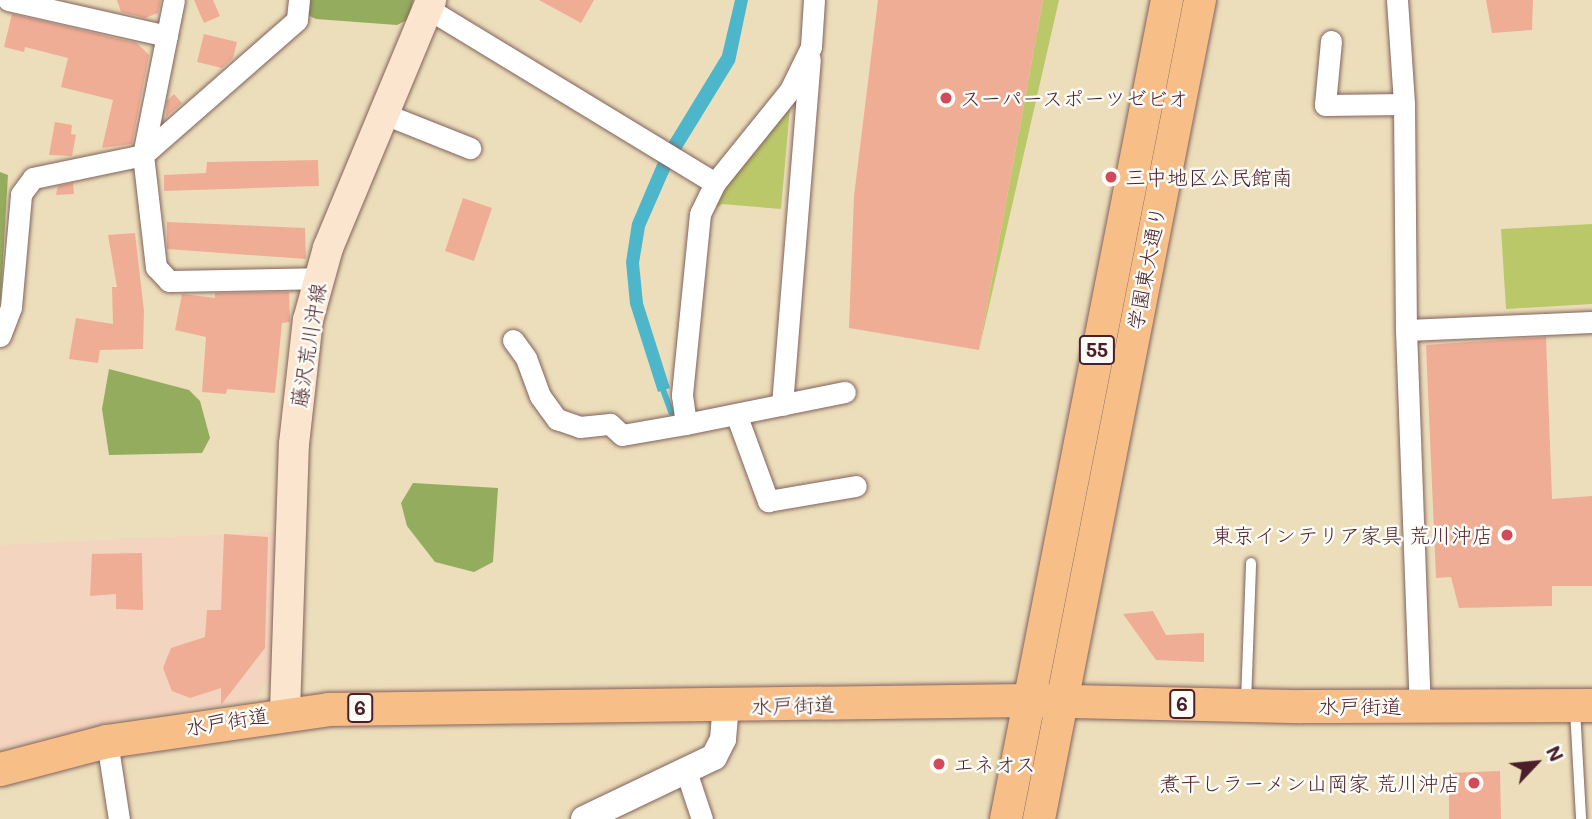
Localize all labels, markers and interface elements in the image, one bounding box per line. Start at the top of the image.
place label: スーパースポーツゼビオ [960,85,1190,111]
marker: スーパースポーツゼビオ [938,90,954,106]
place label: 三中地区公民館南 [1125,164,1293,190]
marker: 三中地区公民館南 [1103,169,1119,185]
street label: 学園東大通り [1122,204,1170,332]
street label: 藤沢荒川沖線 [286,281,330,409]
road number: 55 [1078,334,1116,366]
place label: 東京インテリア家具 荒川沖店 [1213,522,1493,548]
marker: 東京インテリア家具 荒川沖店 [1499,527,1515,543]
road number: 6 [1168,688,1196,720]
street label: 水戸街道 [751,691,835,719]
road number: 6 [346,692,374,723]
street label: 水戸街道 [1318,693,1402,719]
street label: 水戸街道 [184,702,270,740]
north arrow [1501,728,1571,798]
text: N [1541,742,1570,766]
place label: エネオス [953,751,1037,777]
marker: エネオス [931,756,947,772]
place label: 煮干しラーメン山岡家 荒川沖店 [1159,770,1460,796]
marker: 煮干しラーメン山岡家 荒川沖店 [1466,775,1482,791]

